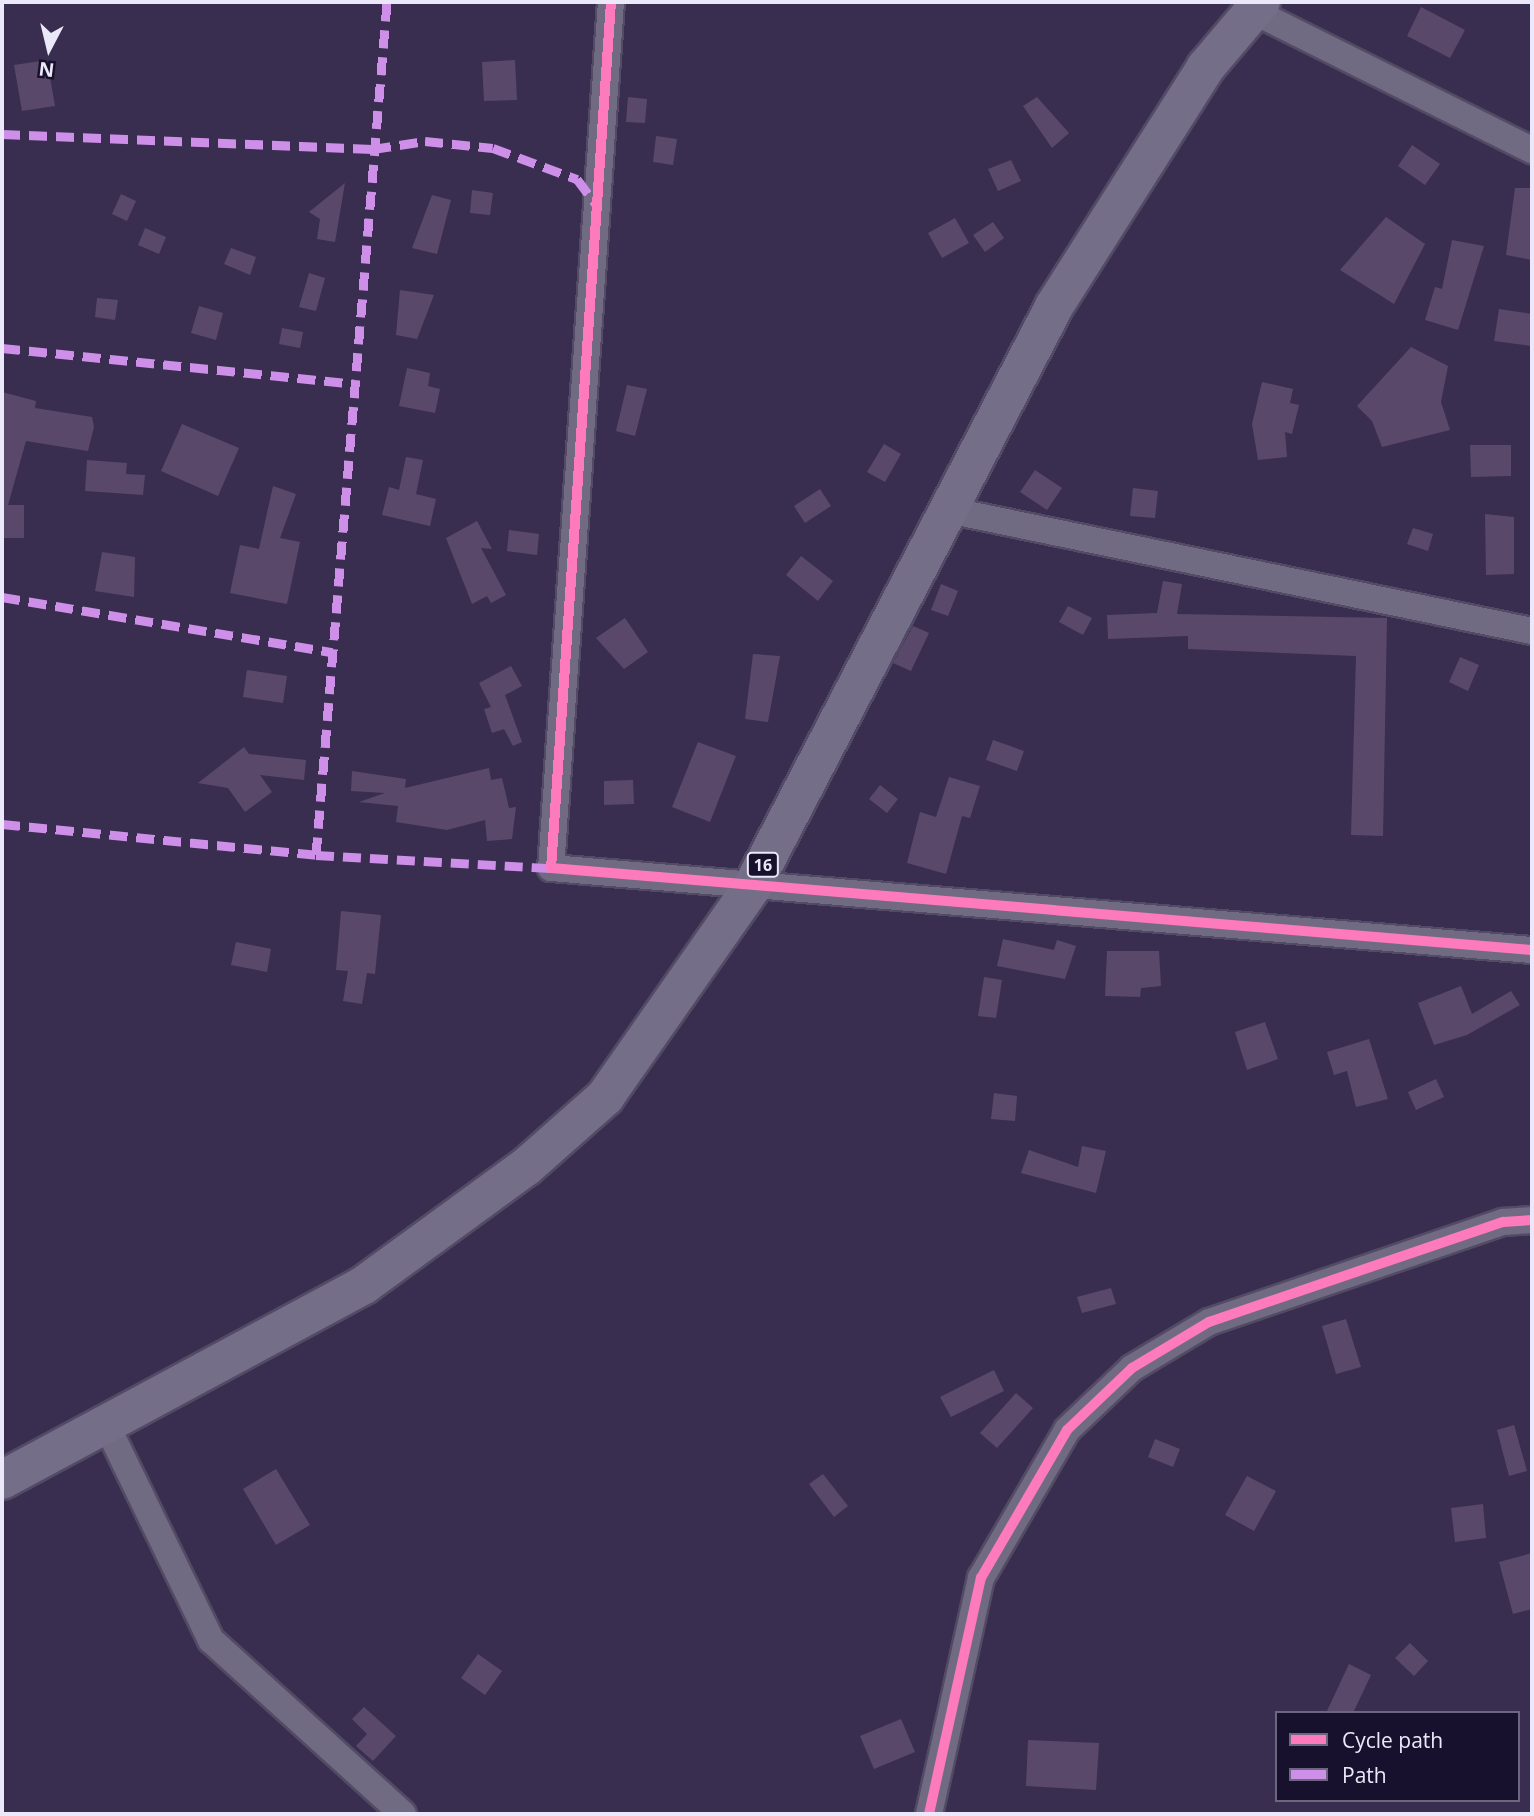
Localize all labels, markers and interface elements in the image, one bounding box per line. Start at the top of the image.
north arrow [14,14,84,84]
text: N [37,56,56,84]
road number: 16 [746,852,780,878]
legend [1275,1711,1520,1802]
text: Cycle path [1342,1726,1443,1754]
text: Path [1342,1761,1387,1789]

